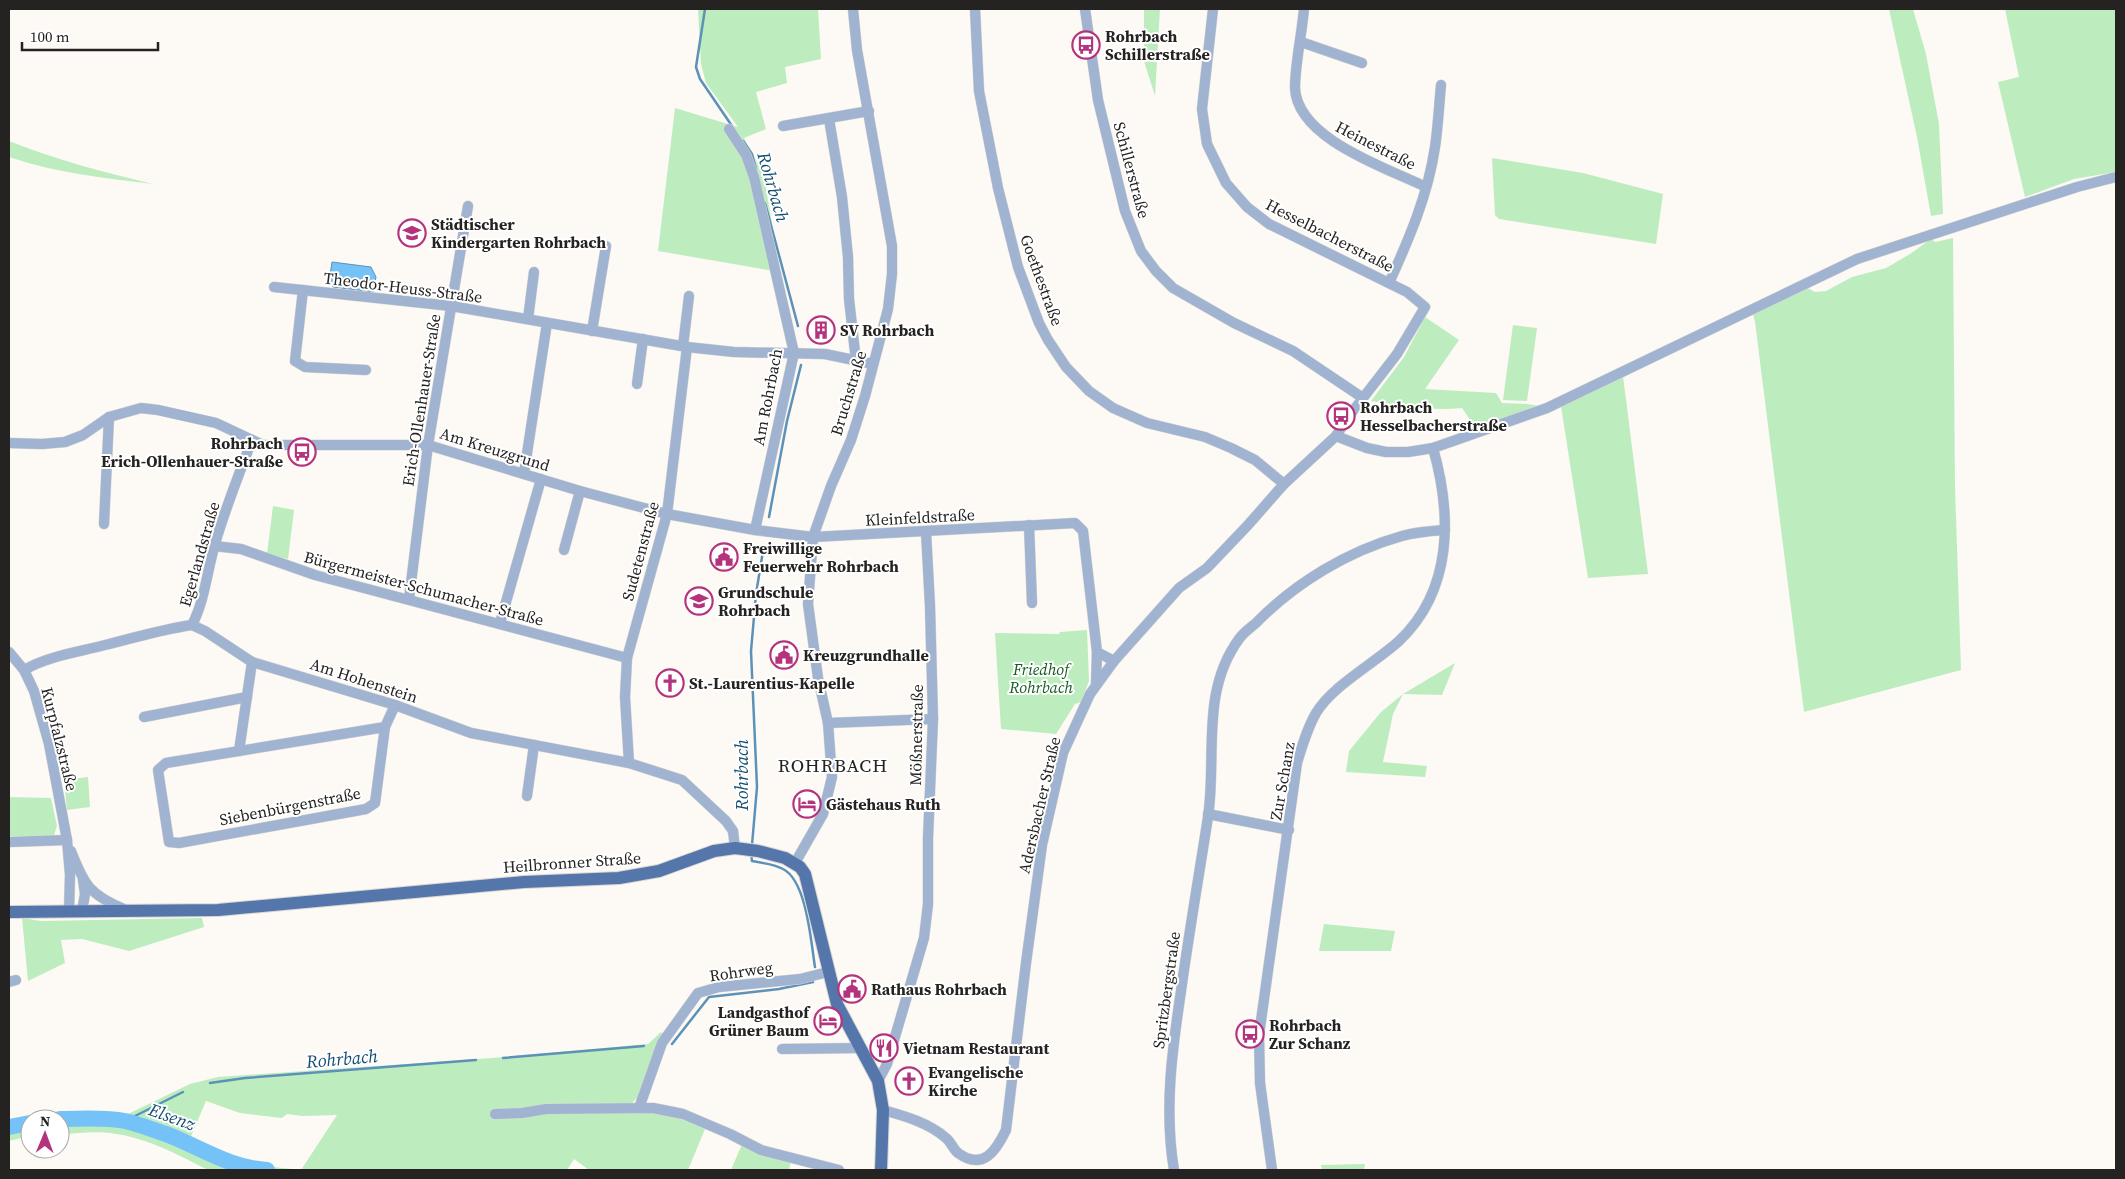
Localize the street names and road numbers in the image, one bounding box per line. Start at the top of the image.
street label: Heinestraße [1332,115,1420,175]
street label: Schillerstraße [1109,119,1155,221]
street label: Hesselbacherstraße [1262,193,1398,277]
street label: Goethestraße [1015,231,1069,329]
street label: Theodor-Heuss-Straße [322,266,484,308]
street label: Erich-Ollenhauer-Straße [397,312,445,488]
street label: Am Rohrbach [747,346,787,447]
street label: Bruchstraße [825,348,871,438]
street label: Am Kreuzgrund [437,422,553,476]
street label: Egerlandstraße [173,499,225,609]
street label: Sudetenstraße [616,499,664,603]
street label: Kleinfeldstraße [865,503,975,531]
street label: Bürgermeister-Schumacher-Straße [302,545,546,631]
street label: Am Hohenstein [307,652,421,708]
street label: Mößnerstraße [904,684,928,786]
street label: Kurpfalzstraße [36,685,84,793]
street label: Adersbacher Straße [1013,734,1065,876]
street label: Zur Schanz [1264,740,1300,822]
street label: Siebenbürgenstraße [217,782,363,830]
street label: Heilbronner Straße [502,846,642,878]
street label: Spritzbergstraße [1147,930,1185,1050]
street label: Rohrweg [708,956,774,986]

